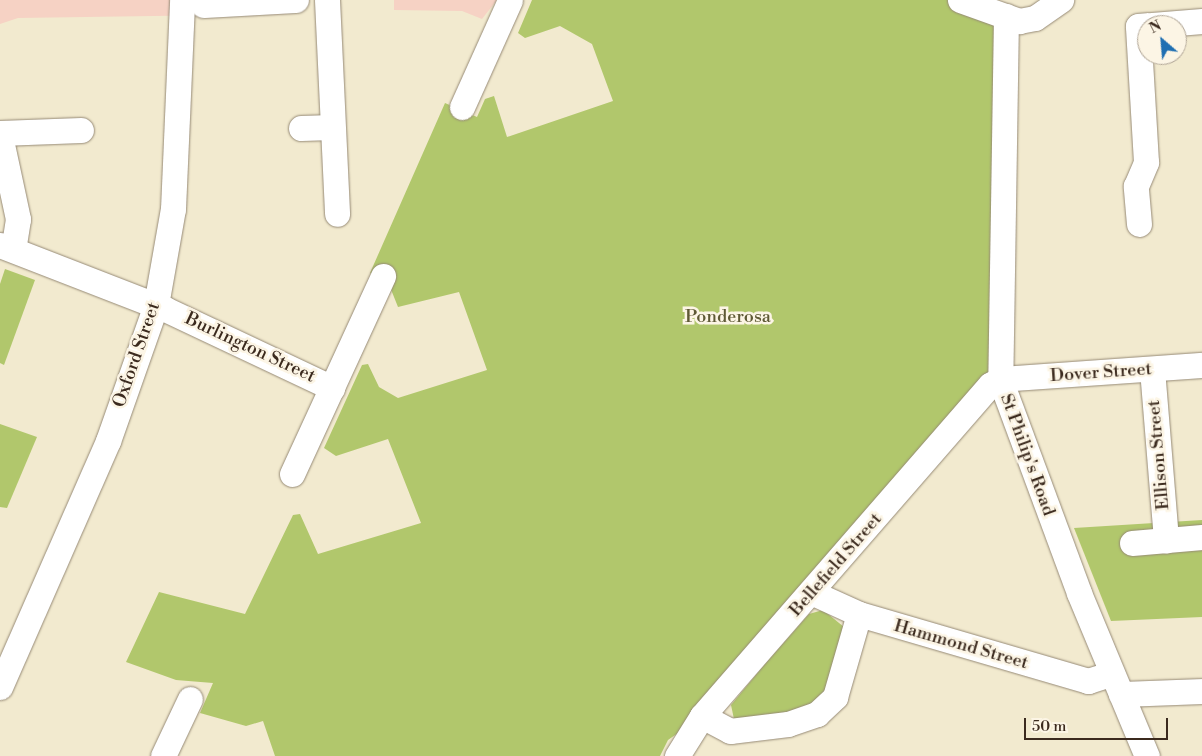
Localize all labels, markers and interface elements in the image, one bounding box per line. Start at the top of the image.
north arrow [1137,15,1187,65]
text: N [1147,17,1165,38]
street label: Oxford Street [109,300,165,410]
park label: Ponderosa [685,306,771,328]
street label: Burlington Street [181,308,319,388]
street label: Dover Street [1049,359,1153,387]
street label: St Philip's Road [995,391,1059,519]
street label: Ellison Street [1143,399,1175,511]
street label: Bellefield Street [785,509,887,621]
street label: Hammond Street [891,615,1031,675]
scale bar [1027,708,1171,740]
text: 50 m [1032,717,1066,736]

